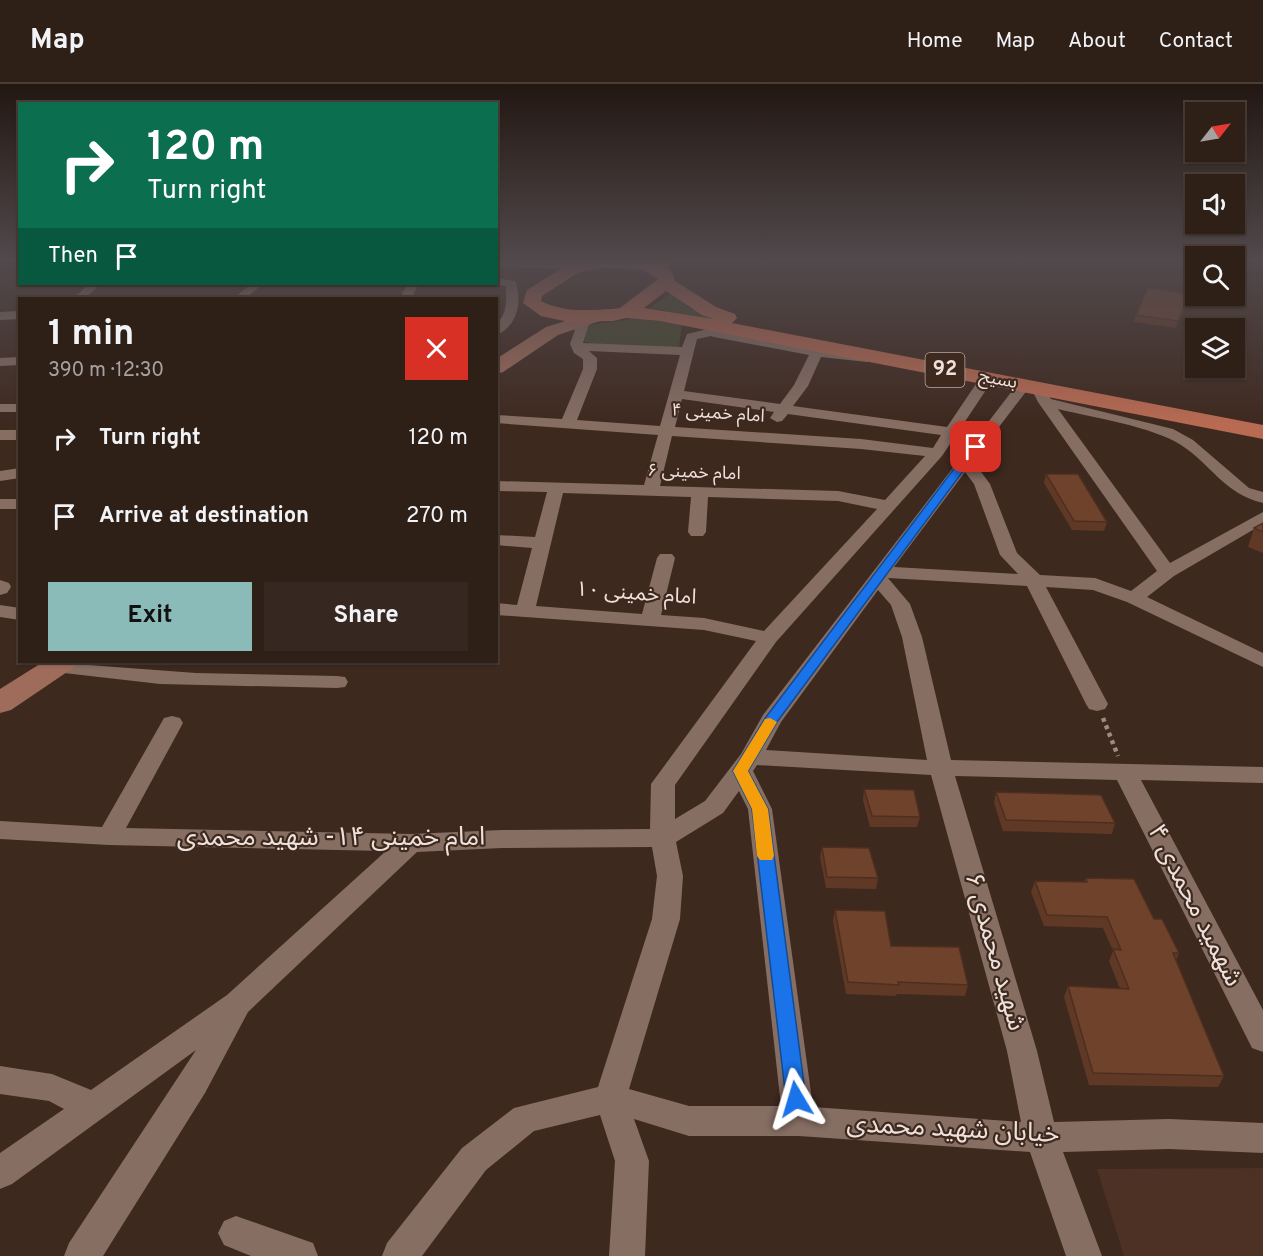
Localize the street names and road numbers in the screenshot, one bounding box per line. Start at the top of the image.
road number: 92 [926,353,964,387]
street label: بسیج [977,365,1019,395]
street label: امام خمینی ۴ [670,399,765,430]
street label: امام خمینی ۶ [647,460,741,487]
street label: امام خمینی ۱۰ [575,576,697,613]
street label: شهمید محمدی ۴ [1139,819,1249,993]
street label: امام خمینی ۱۴- شهید محمدی [177,822,485,856]
street label: شهید محمدی ۶ [956,869,1032,1035]
street label: خیابان شهید محمدی [846,1108,1060,1152]

